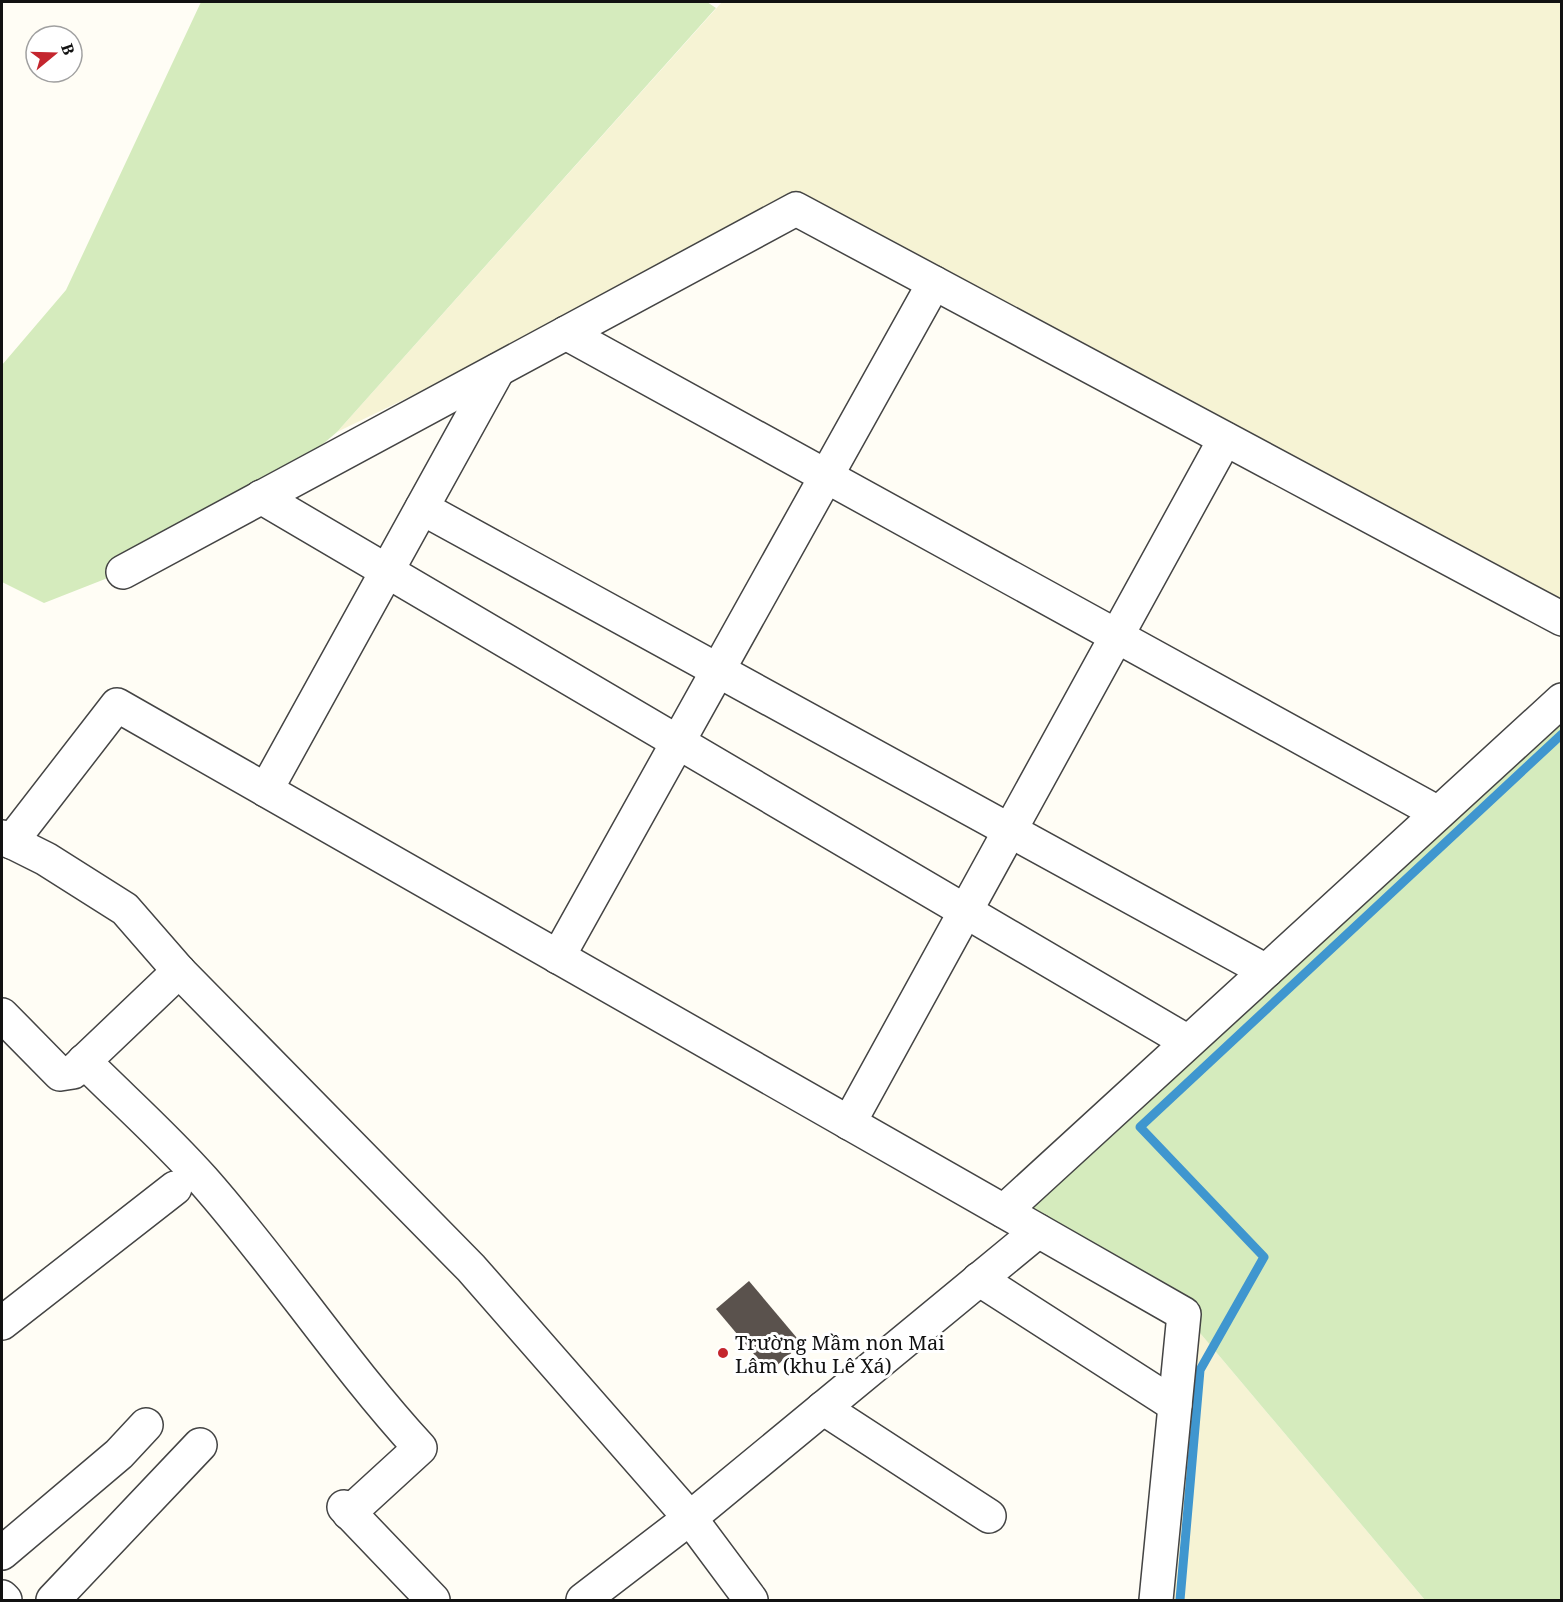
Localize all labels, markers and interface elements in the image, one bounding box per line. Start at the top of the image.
north arrow [24,24,84,84]
text: B [56,40,80,58]
place label: Trường Mầm non Mai Lâm (khu Lê Xá) [735,1329,945,1379]
marker: Trường Mầm non Mai Lâm (khu Lê Xá) [716,1346,730,1360]

